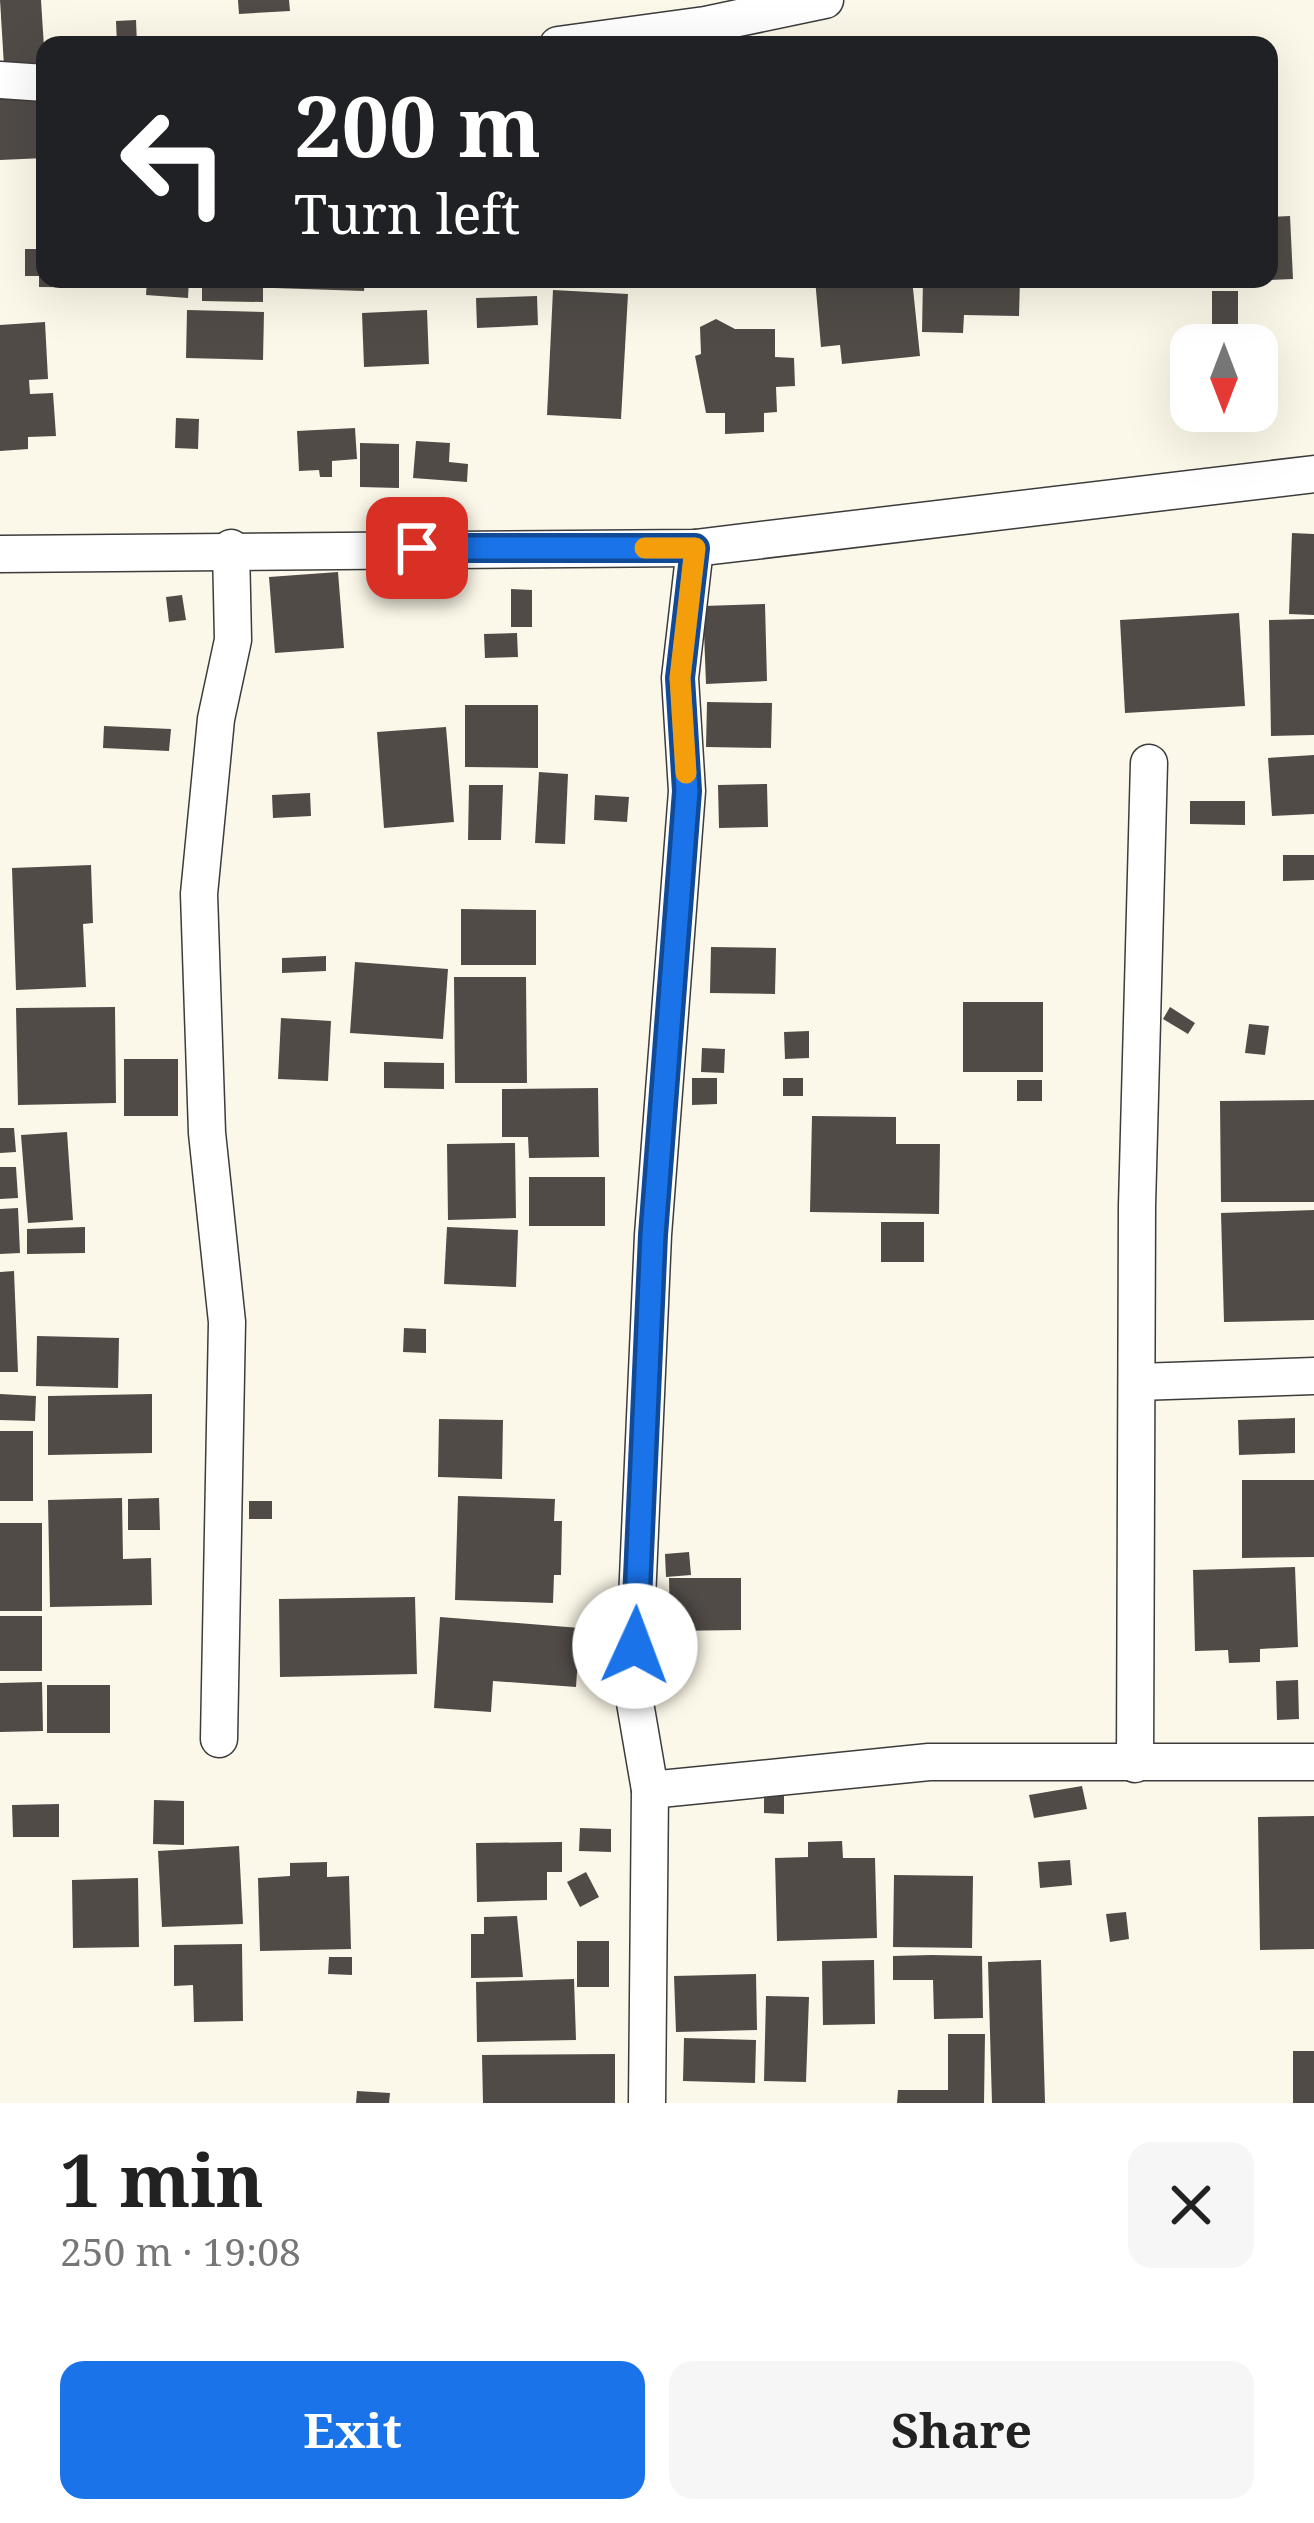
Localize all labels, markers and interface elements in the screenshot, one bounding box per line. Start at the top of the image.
text: 200 m [294,67,541,182]
icon: left [96,84,252,240]
text: Turn left [294,176,520,250]
north arrow [1170,324,1278,432]
map controls [1170,324,1278,432]
pin [366,497,468,599]
icon: arrive [384,515,450,581]
position arrow [572,1583,698,1709]
text: 1 min [60,2130,264,2228]
button: close [1128,2142,1254,2268]
text: 250 m · 19:08 [60,2224,301,2277]
button: Exit [60,2361,645,2499]
button: Share [669,2361,1254,2499]

